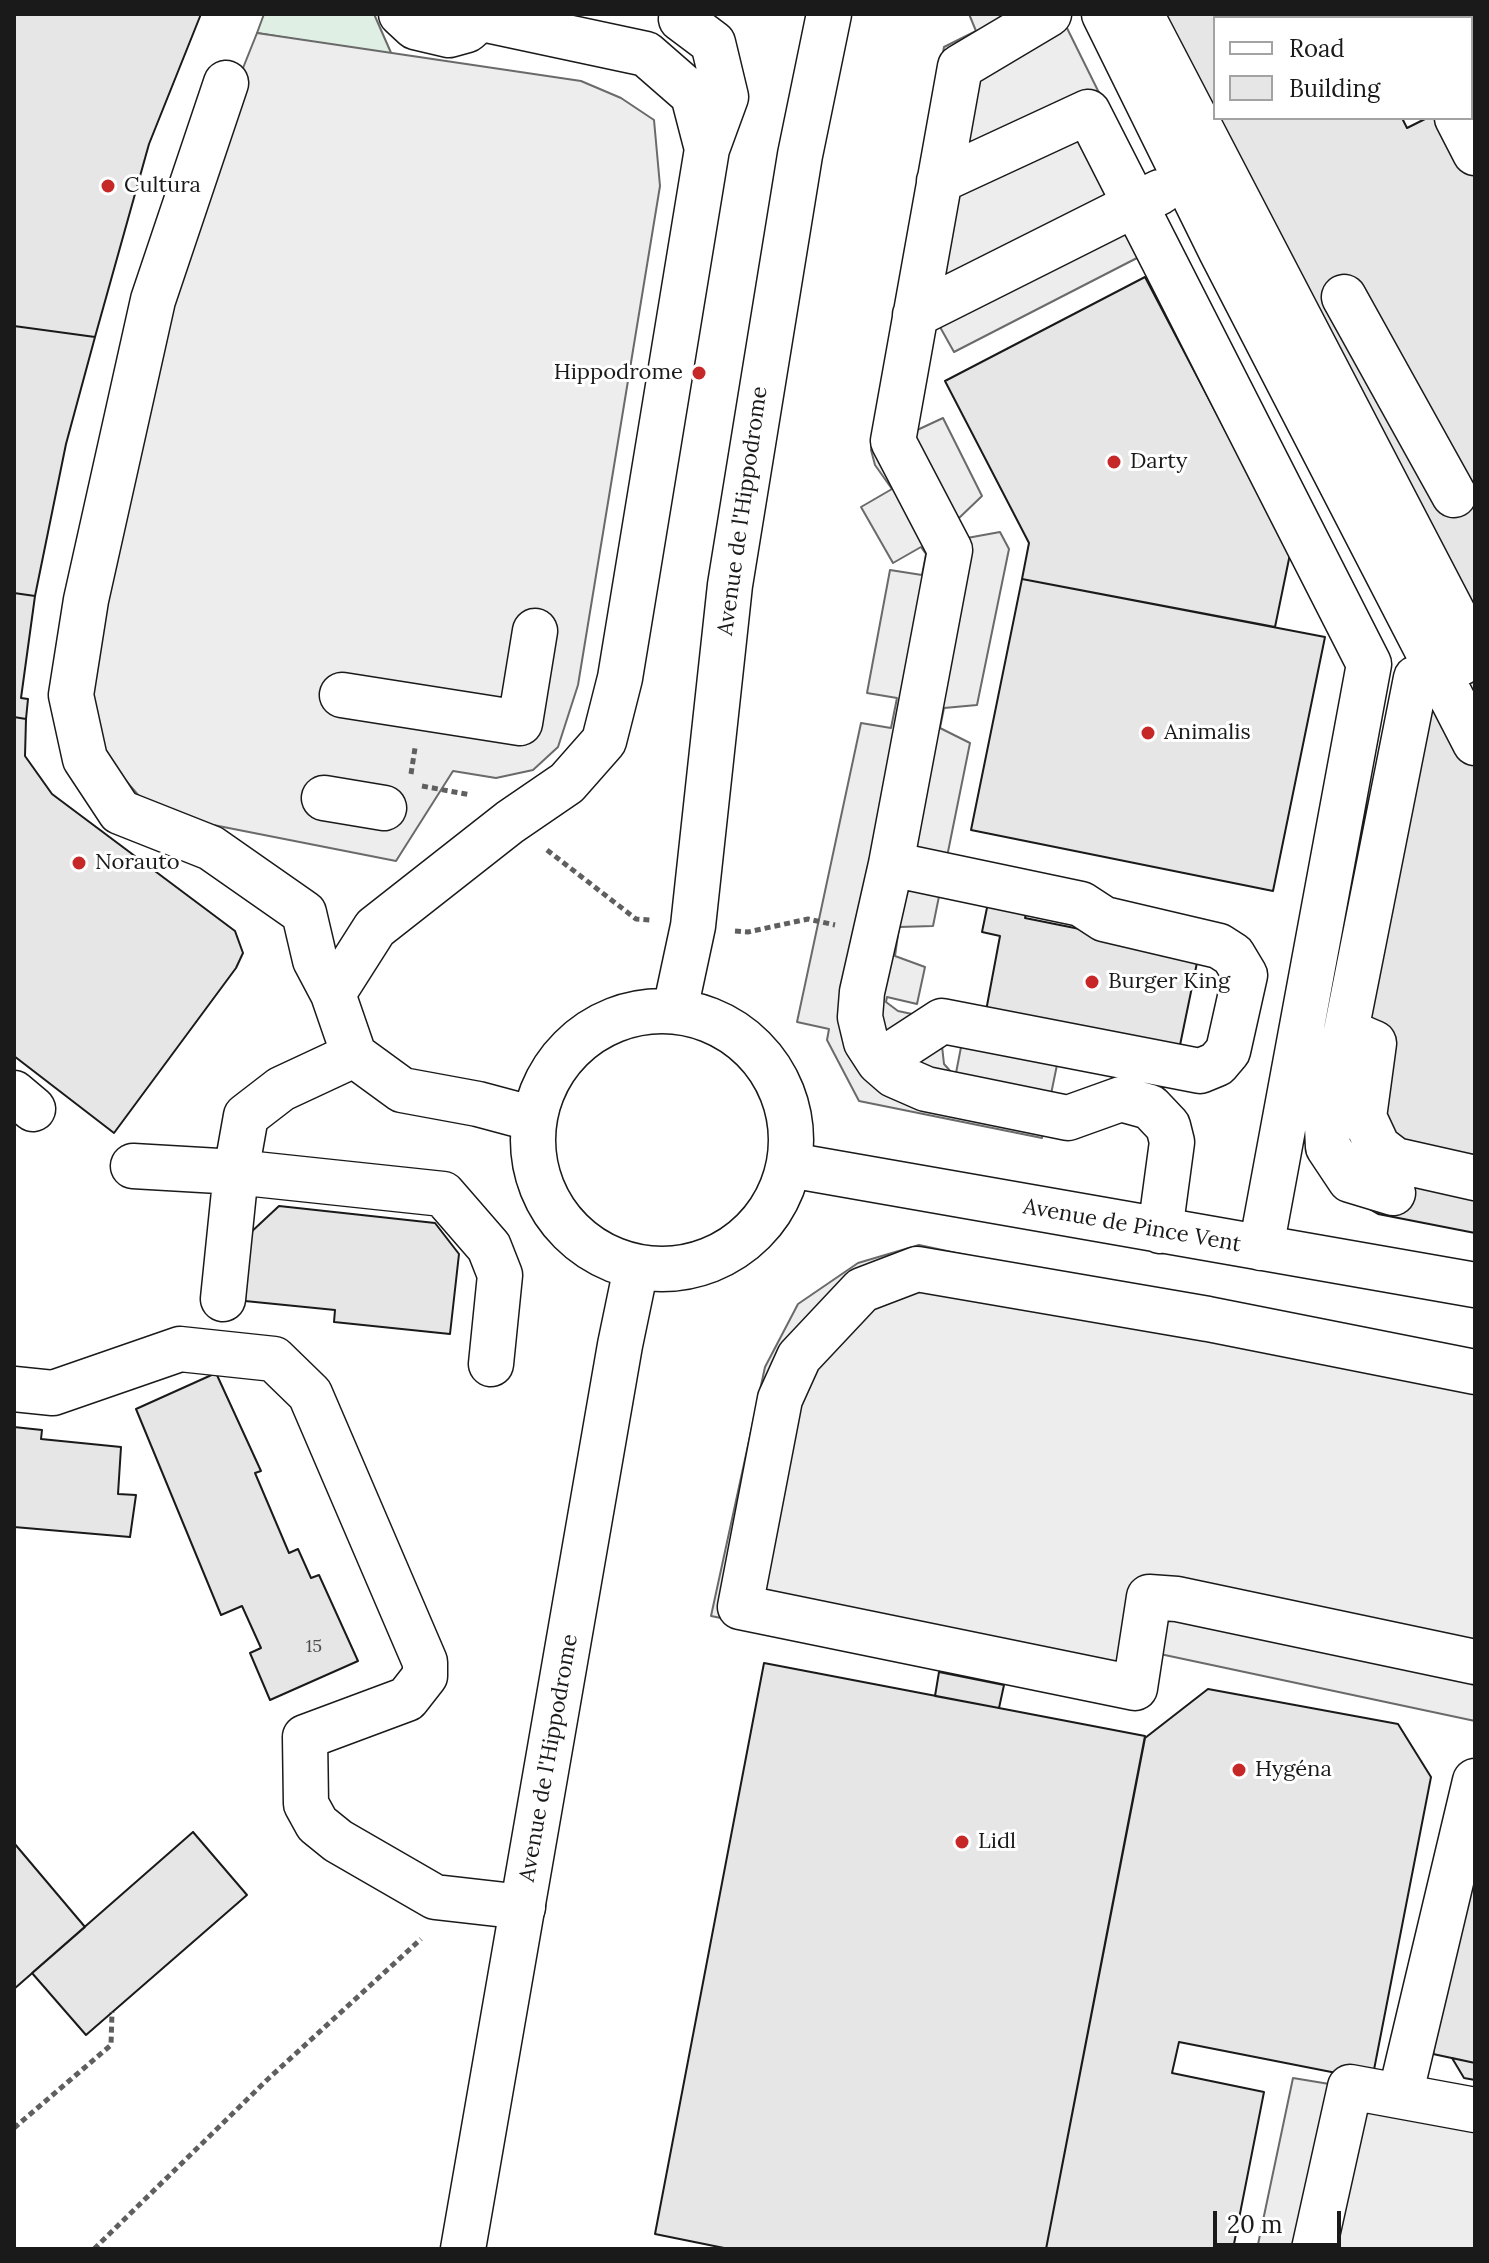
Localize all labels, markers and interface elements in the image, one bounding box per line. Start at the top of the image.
legend [1213,16,1473,120]
text: Road [1289,33,1345,64]
text: Building [1289,73,1380,104]
place label: Cultura [124,173,201,199]
marker: Cultura [99,177,117,195]
place label: Hippodrome [554,360,683,386]
marker: Hippodrome [690,364,708,382]
street label: Avenue de l'Hippodrome [712,385,774,637]
place label: Darty [1130,449,1187,475]
marker: Darty [1105,453,1123,471]
place label: Animalis [1164,720,1251,746]
marker: Animalis [1139,724,1157,742]
place label: Norauto [95,850,180,876]
marker: Norauto [70,854,88,872]
place label: Burger King [1108,969,1230,995]
marker: Burger King [1083,973,1101,991]
street label: Avenue de Pince Vent [1021,1194,1243,1258]
street label: Avenue de l'Hippodrome [514,1632,584,1884]
house number: 15 [306,1636,322,1658]
place label: Hygéna [1255,1757,1332,1783]
marker: Hygéna [1230,1761,1248,1779]
place label: Lidl [978,1829,1016,1855]
marker: Lidl [953,1833,971,1851]
scale bar [1217,2195,1345,2245]
text: 20 m [1227,2209,1283,2240]

